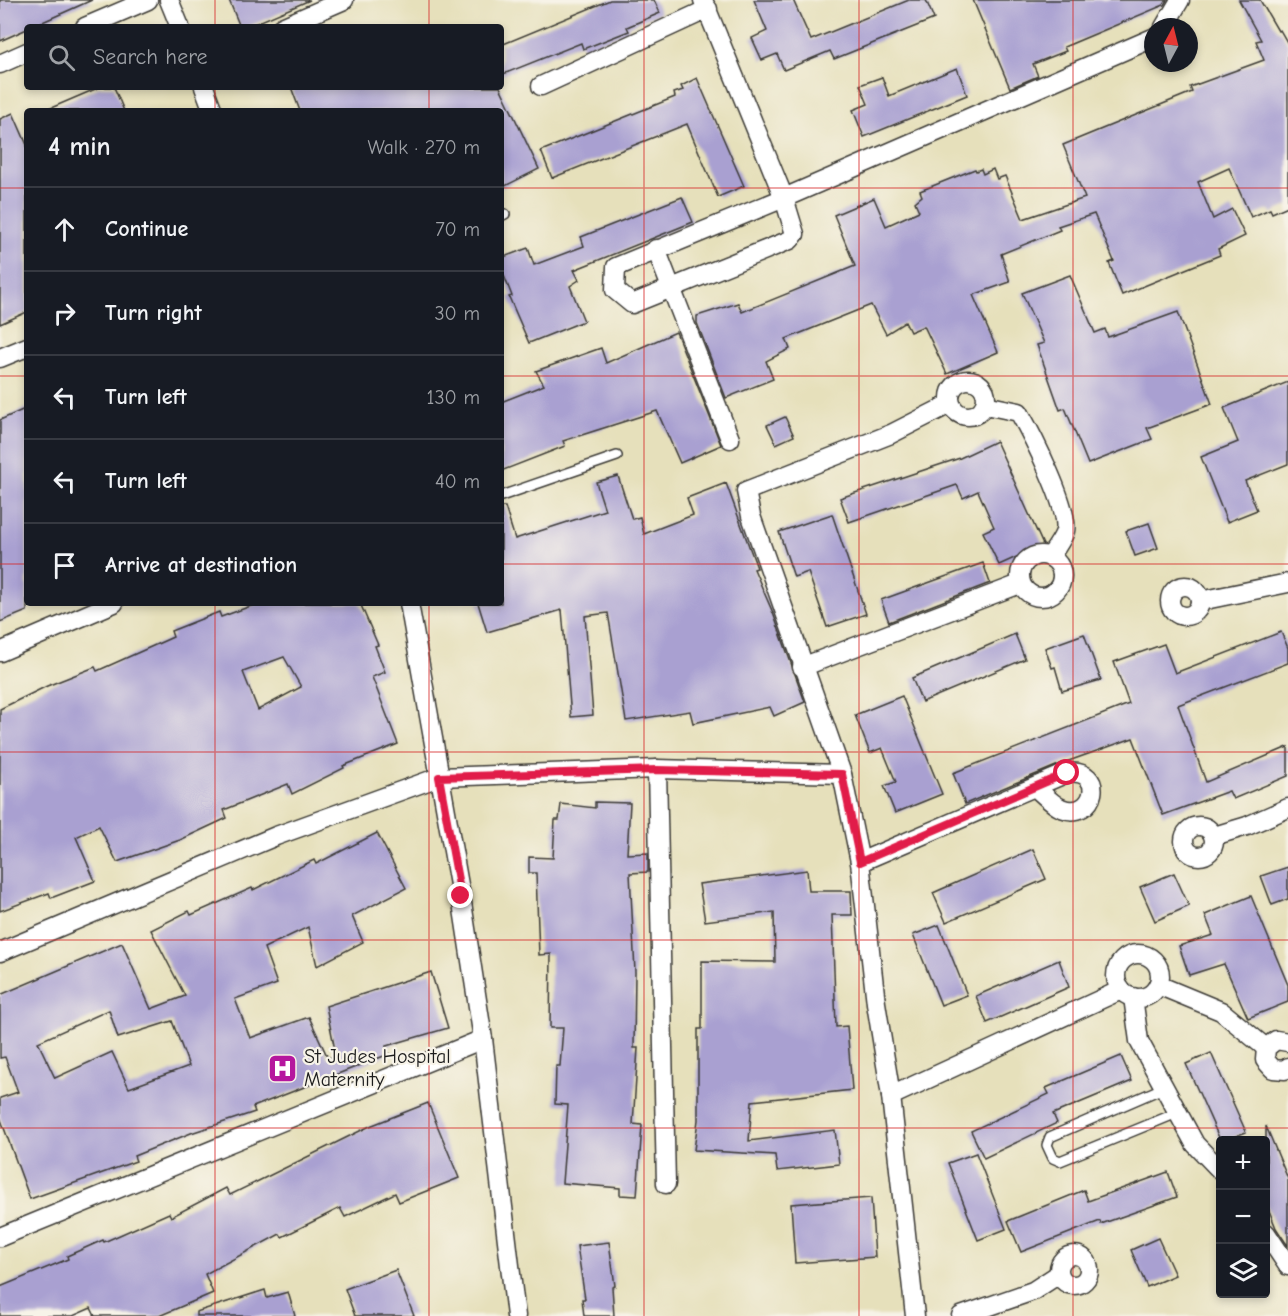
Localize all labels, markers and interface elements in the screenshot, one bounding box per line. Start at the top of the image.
north arrow [1144,18,1198,72]
search box [24,24,504,90]
icon: search [45,41,78,74]
text: Search here [93,44,208,70]
text: 4 min [48,132,111,162]
text: Walk · 270 m [367,136,480,159]
icon: ahead [48,213,81,246]
text: Continue [105,216,188,242]
text: 70 m [435,218,480,241]
icon: right [48,297,81,330]
text: Turn right [105,300,202,326]
text: 30 m [434,302,480,325]
icon: left [48,381,81,414]
text: Turn left [105,384,187,410]
text: 130 m [427,386,480,409]
icon: left [48,465,81,498]
text: Turn left [105,468,187,494]
text: 40 m [435,470,480,493]
icon: arrive [48,549,81,582]
text: Arrive at destination [105,552,297,578]
route start [1053,759,1079,785]
route end [447,882,473,908]
place label: St Judes Hospital Maternity [304,1045,451,1091]
hospital icon: St Judes Hospital Maternity [267,1052,299,1084]
map controls [1216,1136,1270,1298]
button: + [1216,1136,1270,1190]
button: − [1216,1190,1270,1244]
button: layers [1216,1244,1270,1298]

